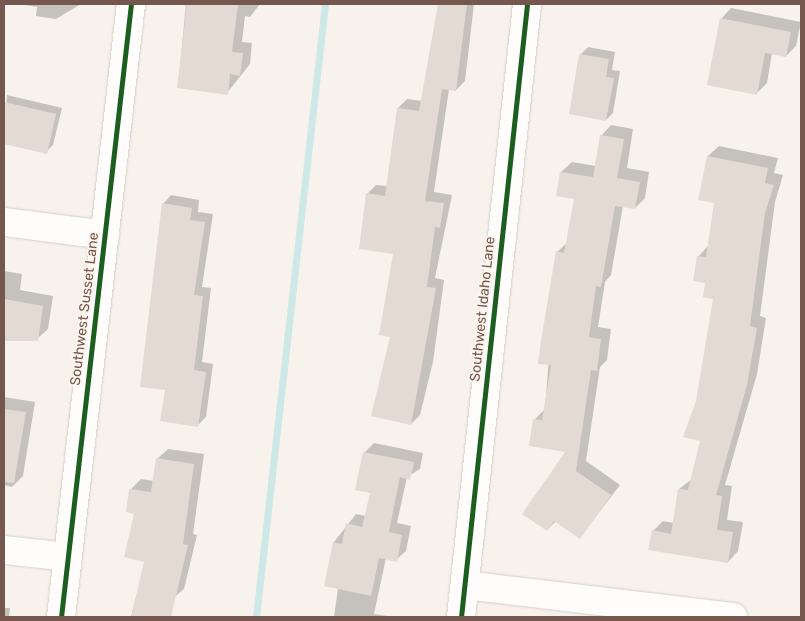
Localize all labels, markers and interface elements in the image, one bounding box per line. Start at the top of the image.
street label: Southwest Susset Lane [67,232,103,386]
street label: Southwest Idaho Lane [467,236,499,382]

